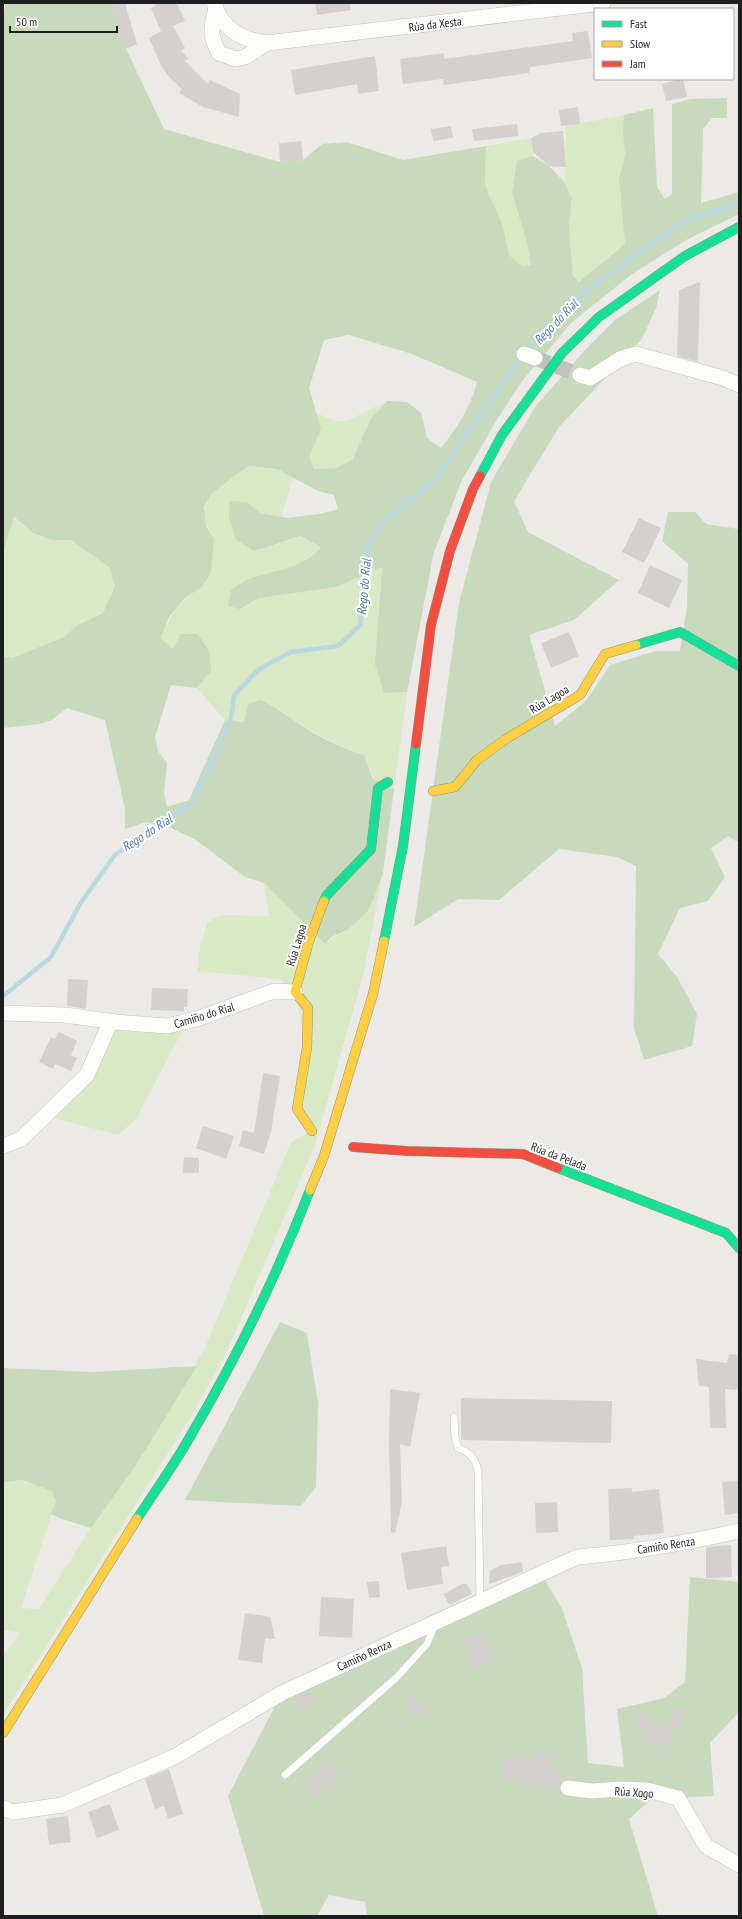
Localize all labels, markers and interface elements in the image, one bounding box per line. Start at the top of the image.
scale bar [10,8,117,34]
legend [594,8,734,80]
street label: Rúa da Xesta [408,13,463,35]
text: 50 m [16,14,37,29]
text: Fast [630,16,648,31]
text: Slow [630,36,651,51]
text: Jam [629,56,646,71]
water label: Rego do Rial [530,294,583,348]
water label: Rego do Rial [353,556,375,616]
street label: Rúa Lagoa [527,681,572,717]
water label: Rego do Rial [119,809,177,855]
street label: Rúa Lagoa [283,922,310,968]
street label: Camiño do Rial [172,999,236,1031]
street label: Rúa da Pelada [529,1139,589,1174]
street label: Camiño Renza [636,1533,696,1557]
street label: Camiño Renza [334,1636,394,1674]
street label: Rúa Xogo [614,1783,654,1801]

